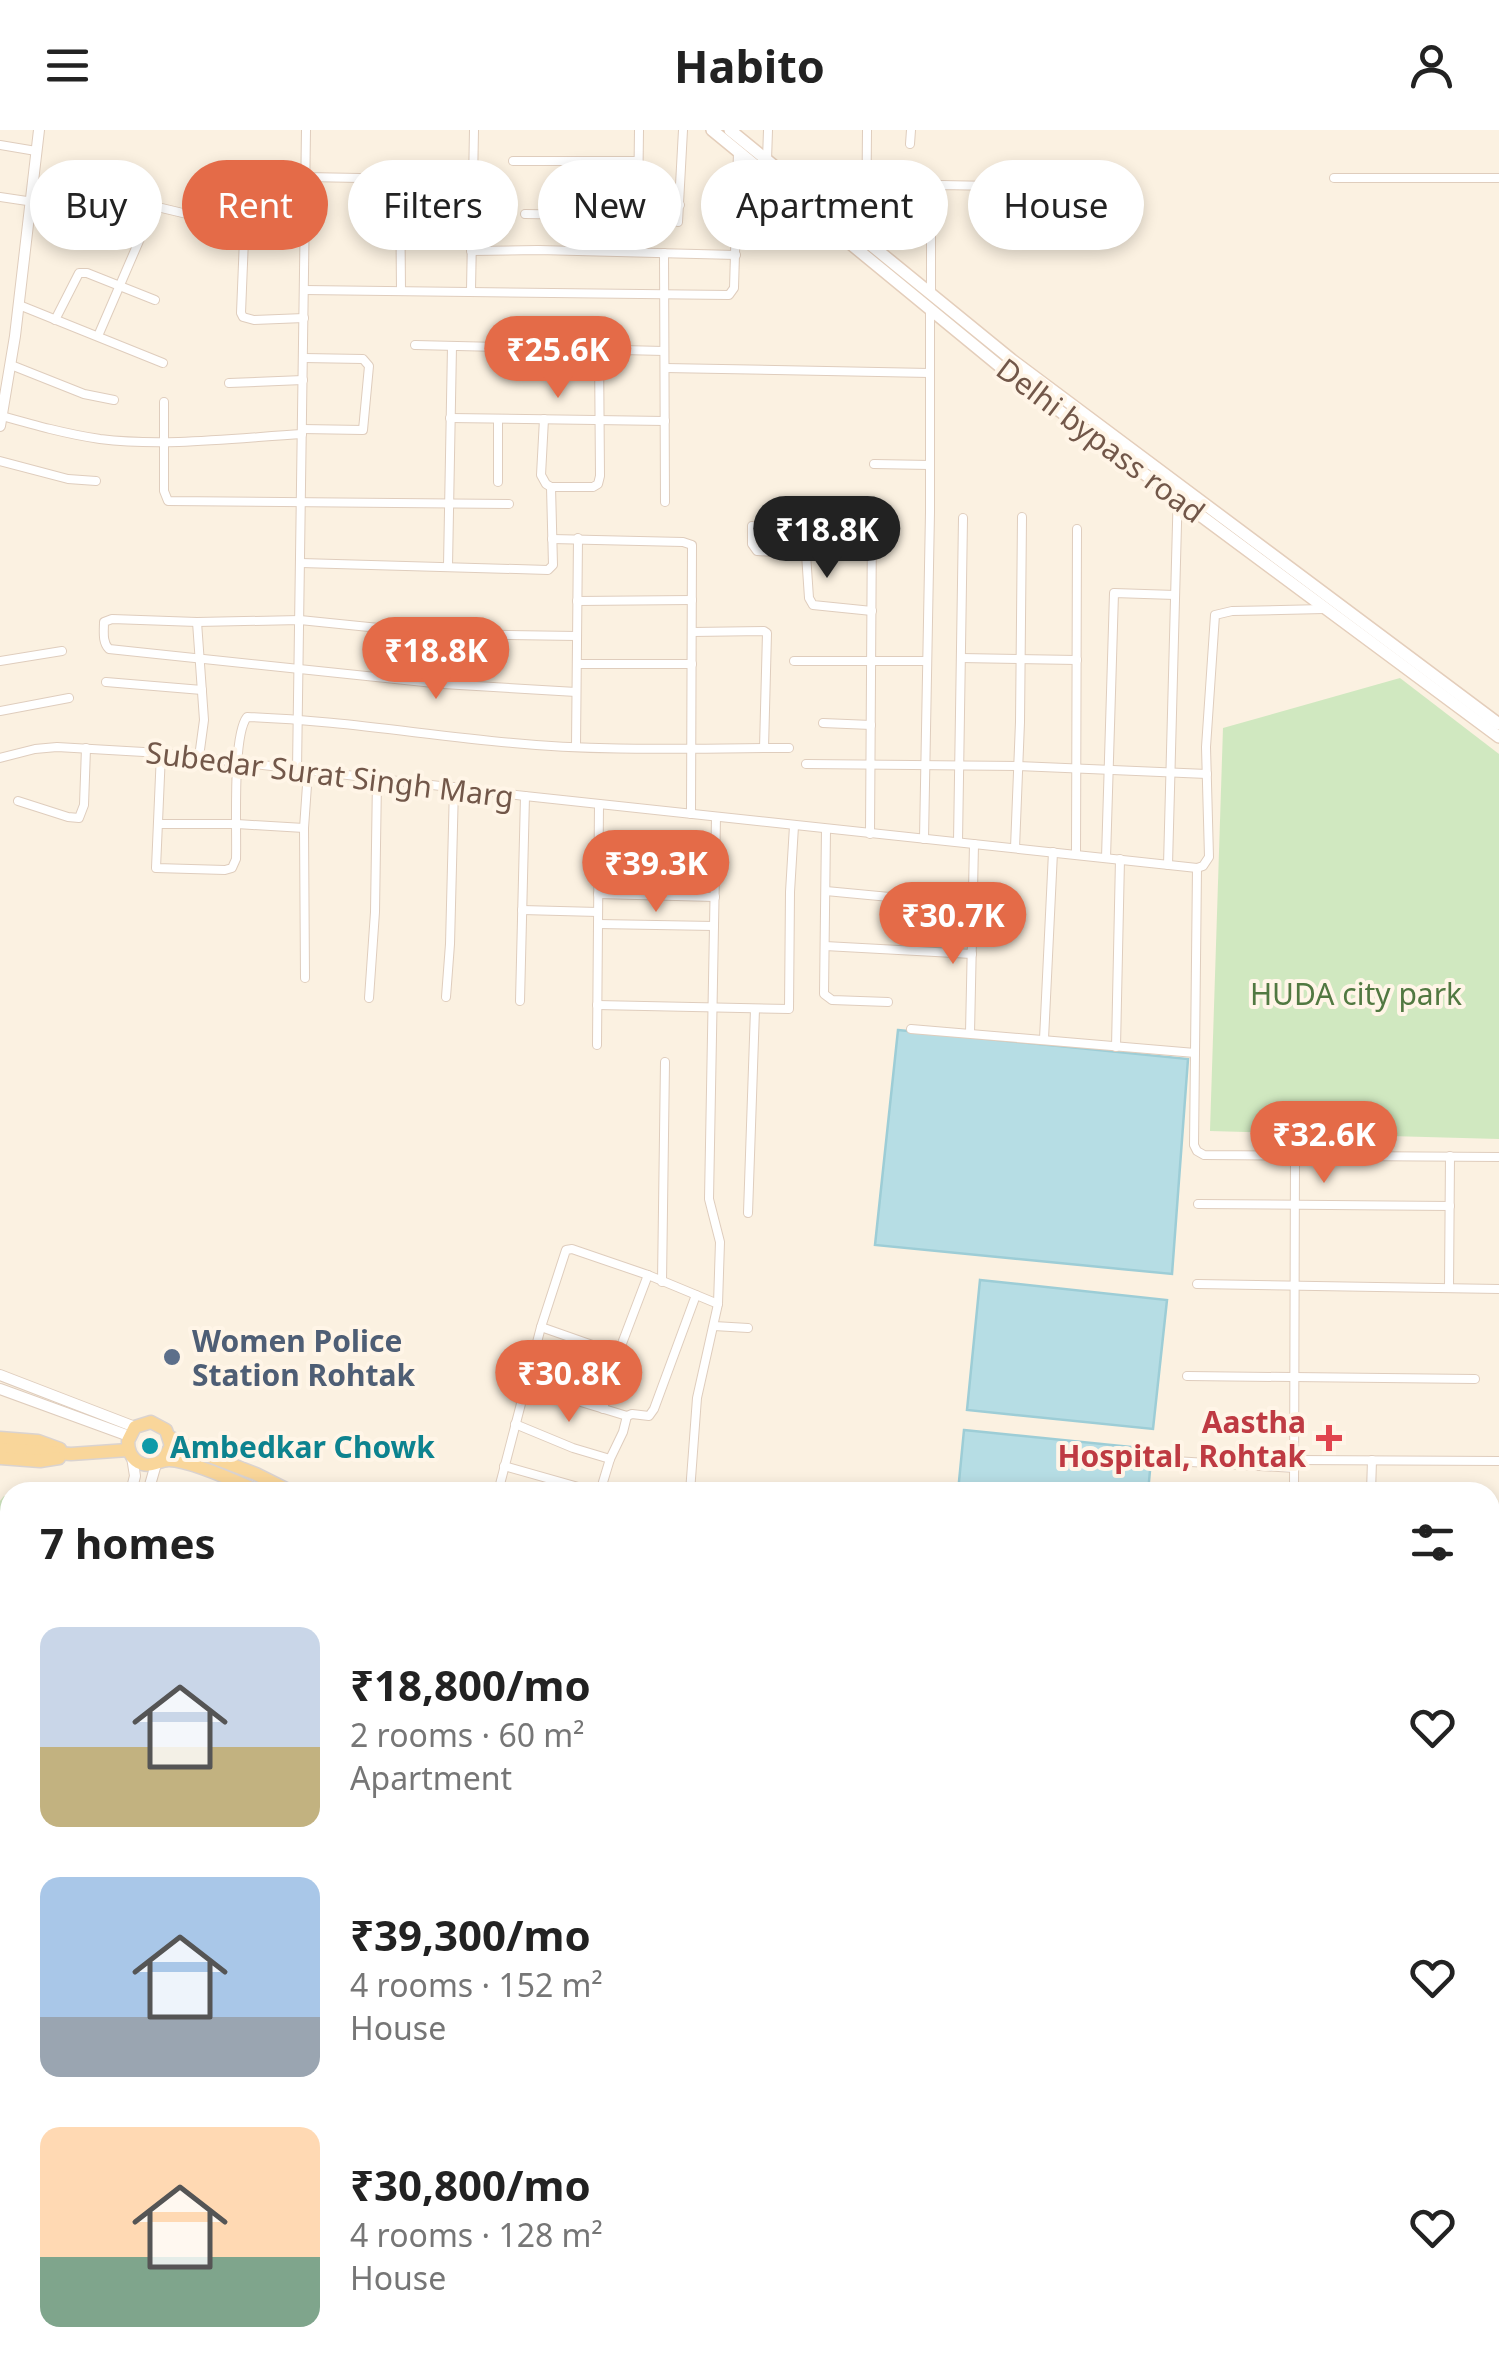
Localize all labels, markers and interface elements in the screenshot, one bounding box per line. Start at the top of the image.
text: Habito [674,35,825,96]
icon: menu [40,38,95,93]
icon: person [1404,38,1459,93]
chip: Buy [30,160,162,250]
chip: Rent [182,160,328,250]
chip: Filters [348,160,518,250]
chip: New [538,160,681,250]
chip: Apartment [701,160,948,250]
chip: House [968,160,1144,250]
pin: ₹25.6K [477,316,639,401]
text: ₹25.6K [506,327,610,370]
street label: Delhi bypass road [988,348,1214,532]
pin: ₹18.8K [746,496,908,581]
text: ₹18.8K [775,507,879,550]
pin: ₹18.8K [355,617,517,702]
text: ₹18.8K [384,628,488,671]
street label: Subedar Surat Singh Marg [144,731,516,817]
pin: ₹39.3K [575,830,737,915]
text: ₹39.3K [604,841,708,884]
pin: ₹30.7K [872,882,1034,967]
text: ₹30.7K [901,893,1005,936]
park label: HUDA city park [1250,973,1462,1014]
pin: ₹32.6K [1243,1101,1405,1186]
text: ₹32.6K [1272,1112,1376,1155]
place label: Women Police Station Rohtak [192,1320,415,1395]
pin: ₹30.8K [488,1340,650,1425]
marker: Women Police Station Rohtak [161,1346,183,1368]
text: ₹30.8K [517,1351,621,1394]
place label: Aastha Hospital, Rohtak [1058,1401,1306,1476]
marker: Aastha Hospital, Rohtak [1316,1425,1342,1451]
place label: Ambedkar Chowk [170,1426,435,1467]
marker: Ambedkar Chowk [139,1435,161,1457]
text: 7 homes [40,1514,216,1571]
icon: filters [1405,1515,1460,1570]
text: ₹18,800/mo [350,1656,591,1713]
icon: home [120,1667,240,1787]
icon: heart [1405,1700,1460,1755]
text: 2 rooms · 60 m² [350,1713,584,1756]
text: Apartment [350,1756,512,1799]
text: ₹39,300/mo [350,1906,591,1963]
icon: home [120,1917,240,2037]
icon: heart [1405,1950,1460,2005]
text: 4 rooms · 152 m² [350,1963,603,2006]
text: House [350,2006,446,2049]
text: ₹30,800/mo [350,2156,591,2213]
icon: home [120,2167,240,2287]
icon: heart [1405,2200,1460,2255]
text: 4 rooms · 128 m² [350,2213,603,2256]
text: House [350,2256,446,2299]

